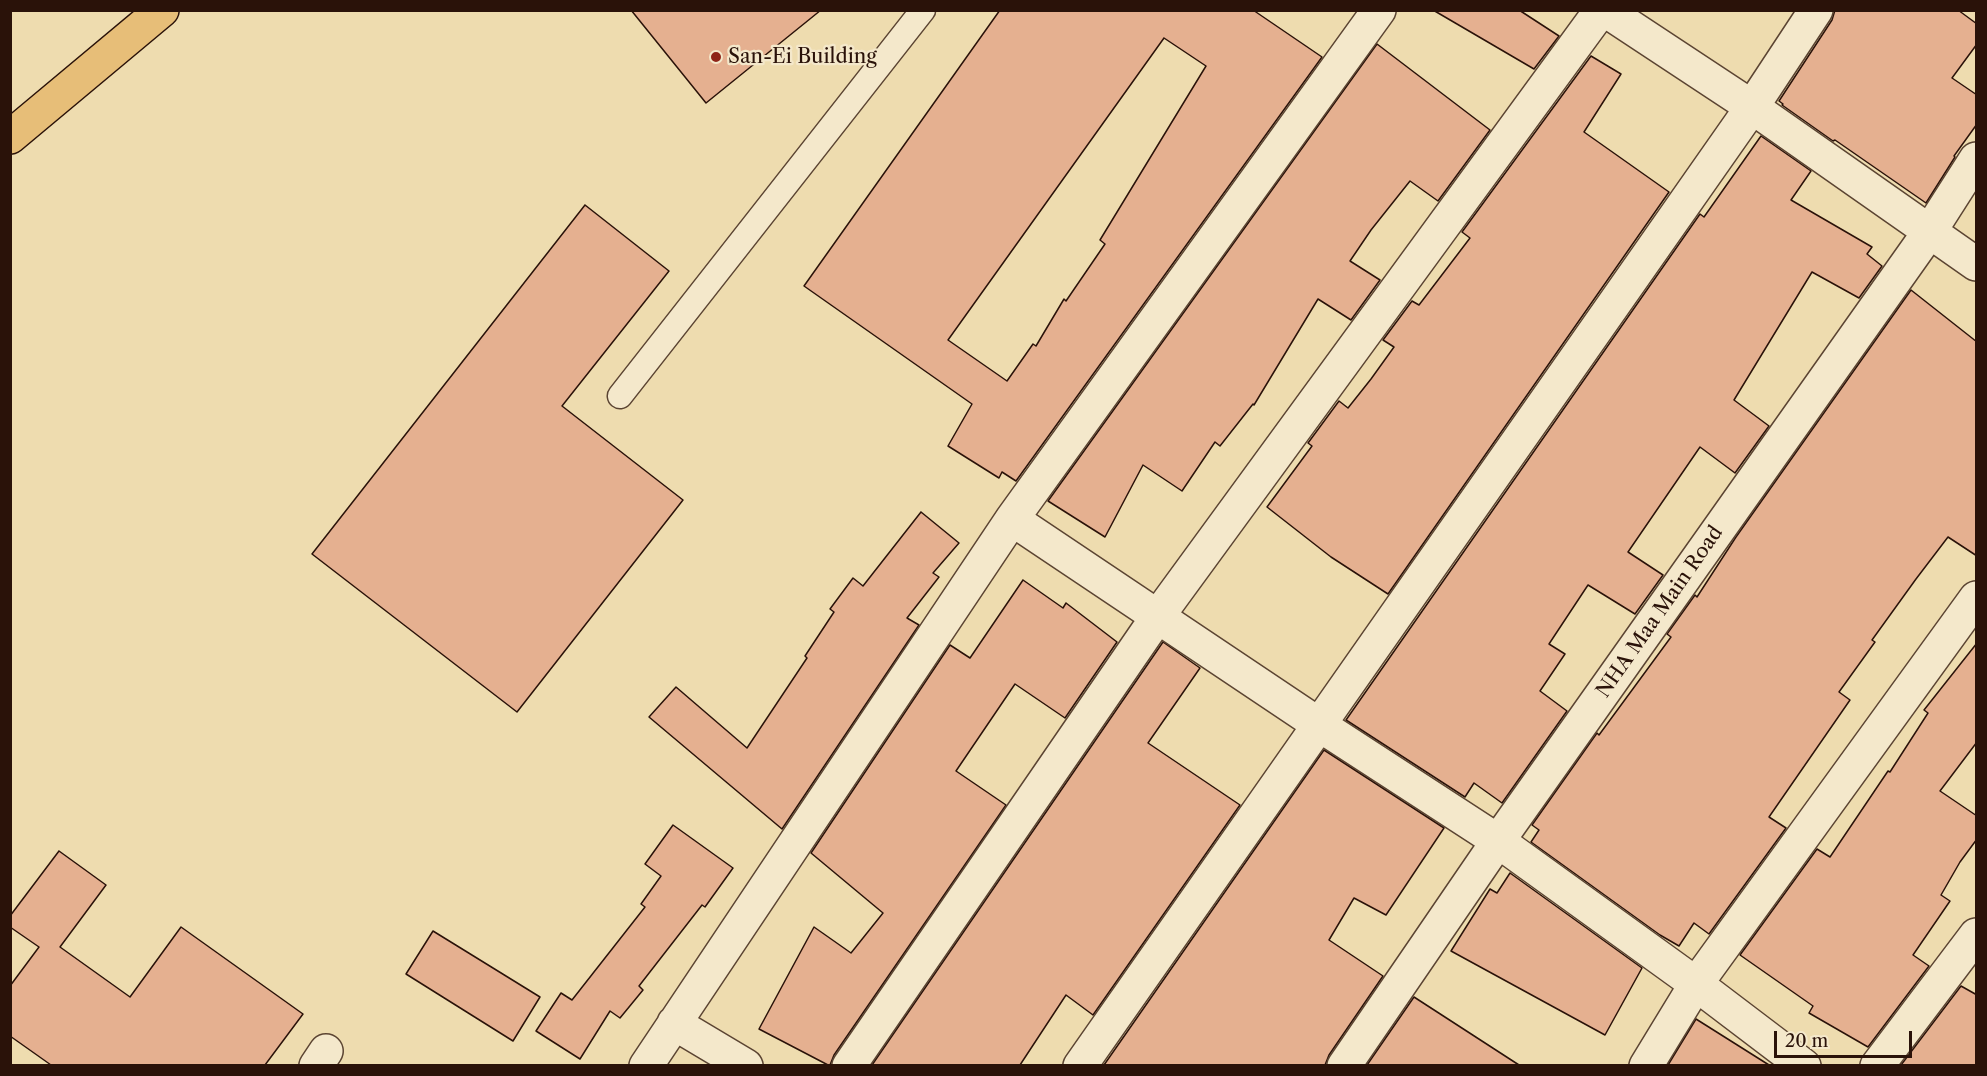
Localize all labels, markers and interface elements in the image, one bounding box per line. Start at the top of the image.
place label: San-Ei Building [728,45,877,69]
marker: San-Ei Building [709,50,723,64]
street label: NHA Maa Main Road [1592,521,1728,703]
scale bar [1777,1019,1915,1057]
text: 20 m [1785,1030,1828,1052]

